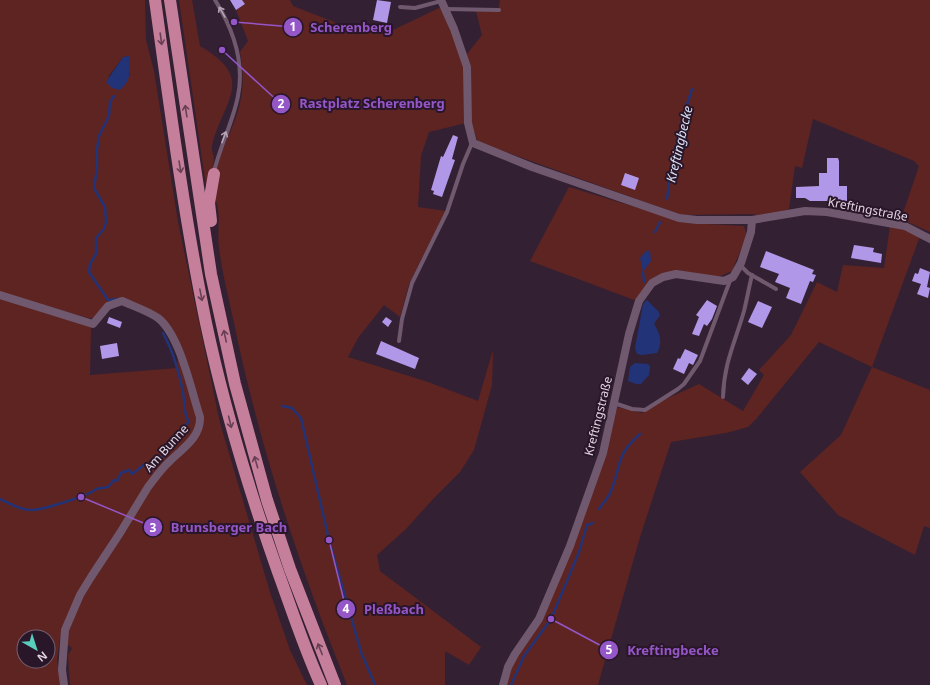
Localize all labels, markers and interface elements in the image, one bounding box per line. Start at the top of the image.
one-way arrow [218,6,226,18]
callout: Scherenberg [283,15,400,40]
text: 1 [290,18,296,35]
text: Scherenberg [310,18,392,36]
one-way arrow [157,32,165,45]
callout: Rastplatz Scherenberg [271,91,452,116]
text: Rastplatz Scherenberg [299,94,445,112]
text: 2 [278,95,285,112]
water label: Kreftingbecke [661,103,697,184]
one-way arrow [182,105,190,118]
one-way arrow [221,131,229,143]
one-way arrow [176,160,184,173]
street label: Kreftingstraße [827,193,910,225]
one-way arrow [197,289,205,302]
one-way arrow [220,330,228,343]
street label: Kreftingstraße [580,374,616,457]
one-way arrow [227,415,235,428]
street label: Am Bunne [140,420,192,476]
one-way arrow [252,456,259,469]
callout: Brunsberger Bach [143,515,295,540]
text: Brunsberger Bach [171,518,287,536]
text: 3 [150,519,157,536]
callout: Pleßbach [336,597,432,622]
text: 4 [343,600,350,617]
text: Pleßbach [364,600,424,618]
north arrow [16,629,56,669]
callout: Kreftingbecke [599,638,727,663]
text: 5 [606,641,613,658]
text: Kreftingbecke [627,641,719,659]
one-way arrow [316,643,324,655]
text: N [34,649,51,666]

